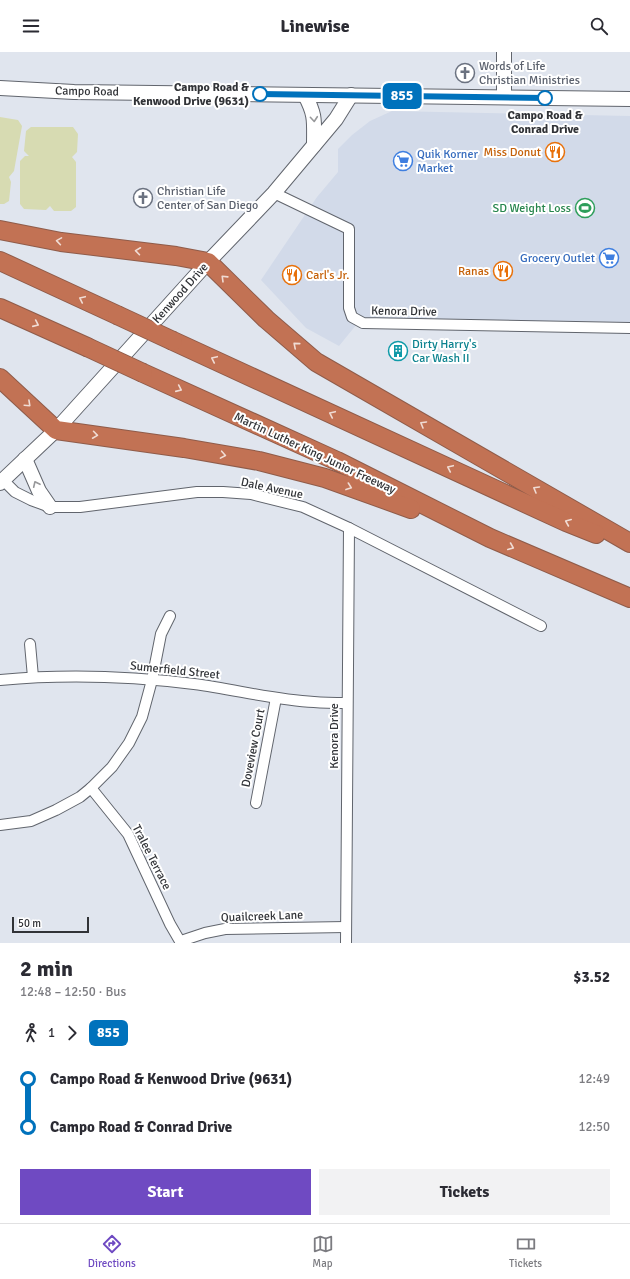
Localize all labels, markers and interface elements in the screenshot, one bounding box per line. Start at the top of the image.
icon: menu [20,15,42,37]
text: Linewise [280,15,350,37]
icon: search [588,15,610,37]
place label: Words of Life Christian Ministries [479,59,580,88]
church icon: Words of Life Christian Ministries [454,62,476,84]
place label: Campo Road & Kenwood Drive (9631) [133,80,249,109]
street label: Campo Road [55,83,119,100]
line badge: 855 [379,83,425,109]
marker: Campo Road & Kenwood Drive (9631) [252,86,268,102]
text: 855 [391,87,413,104]
marker: Campo Road & Conrad Drive [537,90,553,106]
place label: Campo Road & Conrad Drive [507,108,583,137]
one-way arrow [309,116,318,122]
restaurant icon: Miss Donut [544,141,566,163]
place label: Miss Donut [484,145,541,160]
place label: Quik Korner Market [417,147,478,176]
supermarket icon: Quik Korner Market [392,150,414,172]
place label: Christian Life Center of San Diego [157,184,258,213]
church icon: Christian Life Center of San Diego [132,187,154,209]
sports icon: SD Weight Loss [574,197,596,219]
place label: SD Weight Loss [493,201,571,216]
one-way arrow [56,237,62,246]
one-way arrow [135,247,141,256]
supermarket icon: Grocery Outlet [598,247,620,269]
place label: Grocery Outlet [520,251,595,266]
street label: Kenwood Drive [149,260,211,327]
restaurant icon: Ranas [492,260,514,282]
restaurant icon: Carl's Jr. [281,264,303,286]
place label: Ranas [458,264,489,279]
place label: Carl's Jr. [306,268,349,283]
one-way arrow [221,275,229,283]
one-way arrow [78,296,86,304]
street label: Kenora Drive [371,303,437,320]
one-way arrow [31,319,39,327]
place label: Dirty Harry's Car Wash II [412,337,477,366]
building icon: Dirty Harry's Car Wash II [387,340,409,362]
one-way arrow [294,343,301,350]
one-way arrow [211,356,218,364]
one-way arrow [174,384,182,392]
one-way arrow [23,399,31,407]
street label: Martin Luther King Junior Freeway [232,409,398,498]
one-way arrow [329,410,336,418]
one-way arrow [420,422,427,429]
one-way arrow [92,430,98,439]
one-way arrow [220,450,227,459]
one-way arrow [447,465,454,473]
street label: Dale Avenue [239,475,304,502]
one-way arrow [33,481,41,488]
one-way arrow [346,482,353,490]
one-way arrow [533,486,540,493]
one-way arrow [565,519,572,527]
one-way arrow [507,542,514,550]
street label: Sumerfield Street [129,658,221,683]
street label: Kenora Drive [327,703,342,769]
street label: Doveview Court [239,708,268,789]
street label: Tralee Terrace [129,822,174,892]
street label: Quailcreek Lane [221,908,303,925]
scale bar [12,915,89,934]
text: 50 m [18,917,41,930]
text: 2 min [20,955,73,982]
text: $3.52 [573,968,610,986]
text: 12:48 – 12:50 · Bus [20,984,126,1000]
icon: walk [20,1022,42,1044]
icon: forward [61,1022,83,1044]
text: 855 [97,1024,120,1041]
text: 1 [48,1025,55,1041]
text: Campo Road & Kenwood Drive (9631) [50,1070,292,1088]
text: 12:49 [578,1071,610,1087]
text: Campo Road & Conrad Drive [50,1118,232,1136]
text: 12:50 [578,1119,610,1135]
button: Start [20,1169,311,1215]
button: Tickets [319,1169,610,1215]
tab: Directions [88,1233,136,1270]
tab: Map [312,1233,334,1270]
tab: Tickets [509,1233,542,1270]

